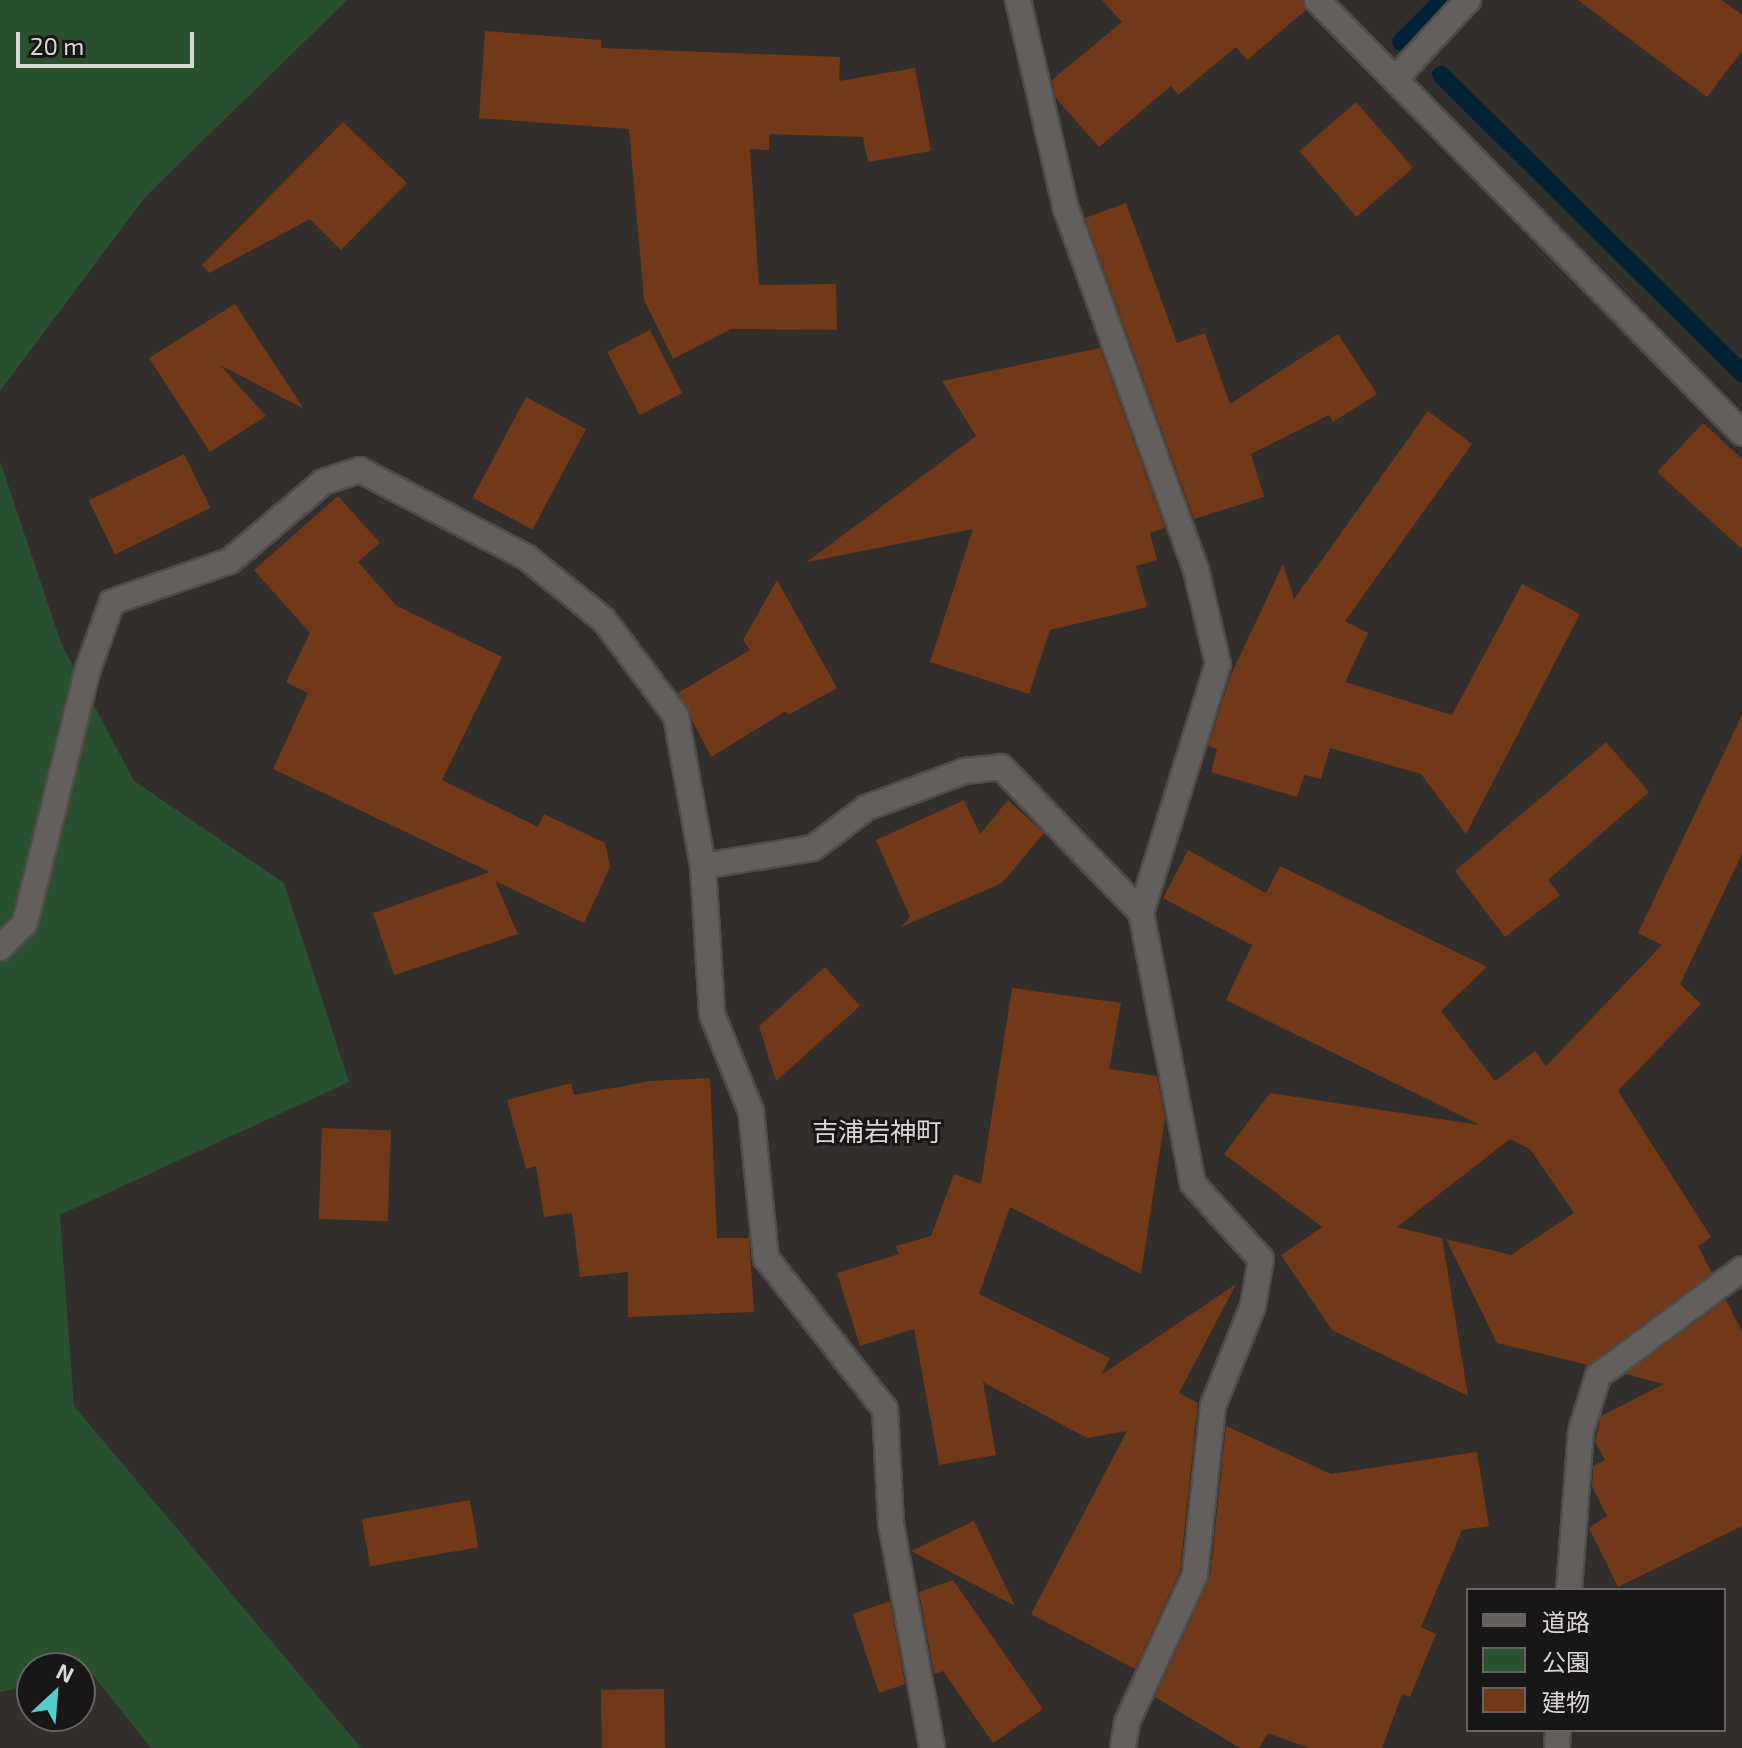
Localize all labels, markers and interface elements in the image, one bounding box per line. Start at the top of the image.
scale bar [20,16,198,66]
text: 20 m [30,31,84,60]
district label: 吉浦岩神町 [812,1115,942,1147]
legend [1466,1588,1726,1732]
text: 道路 [1542,1607,1590,1636]
text: 公園 [1542,1647,1590,1676]
north arrow [16,1652,96,1732]
text: N [53,1657,78,1687]
text: 建物 [1542,1687,1590,1716]

